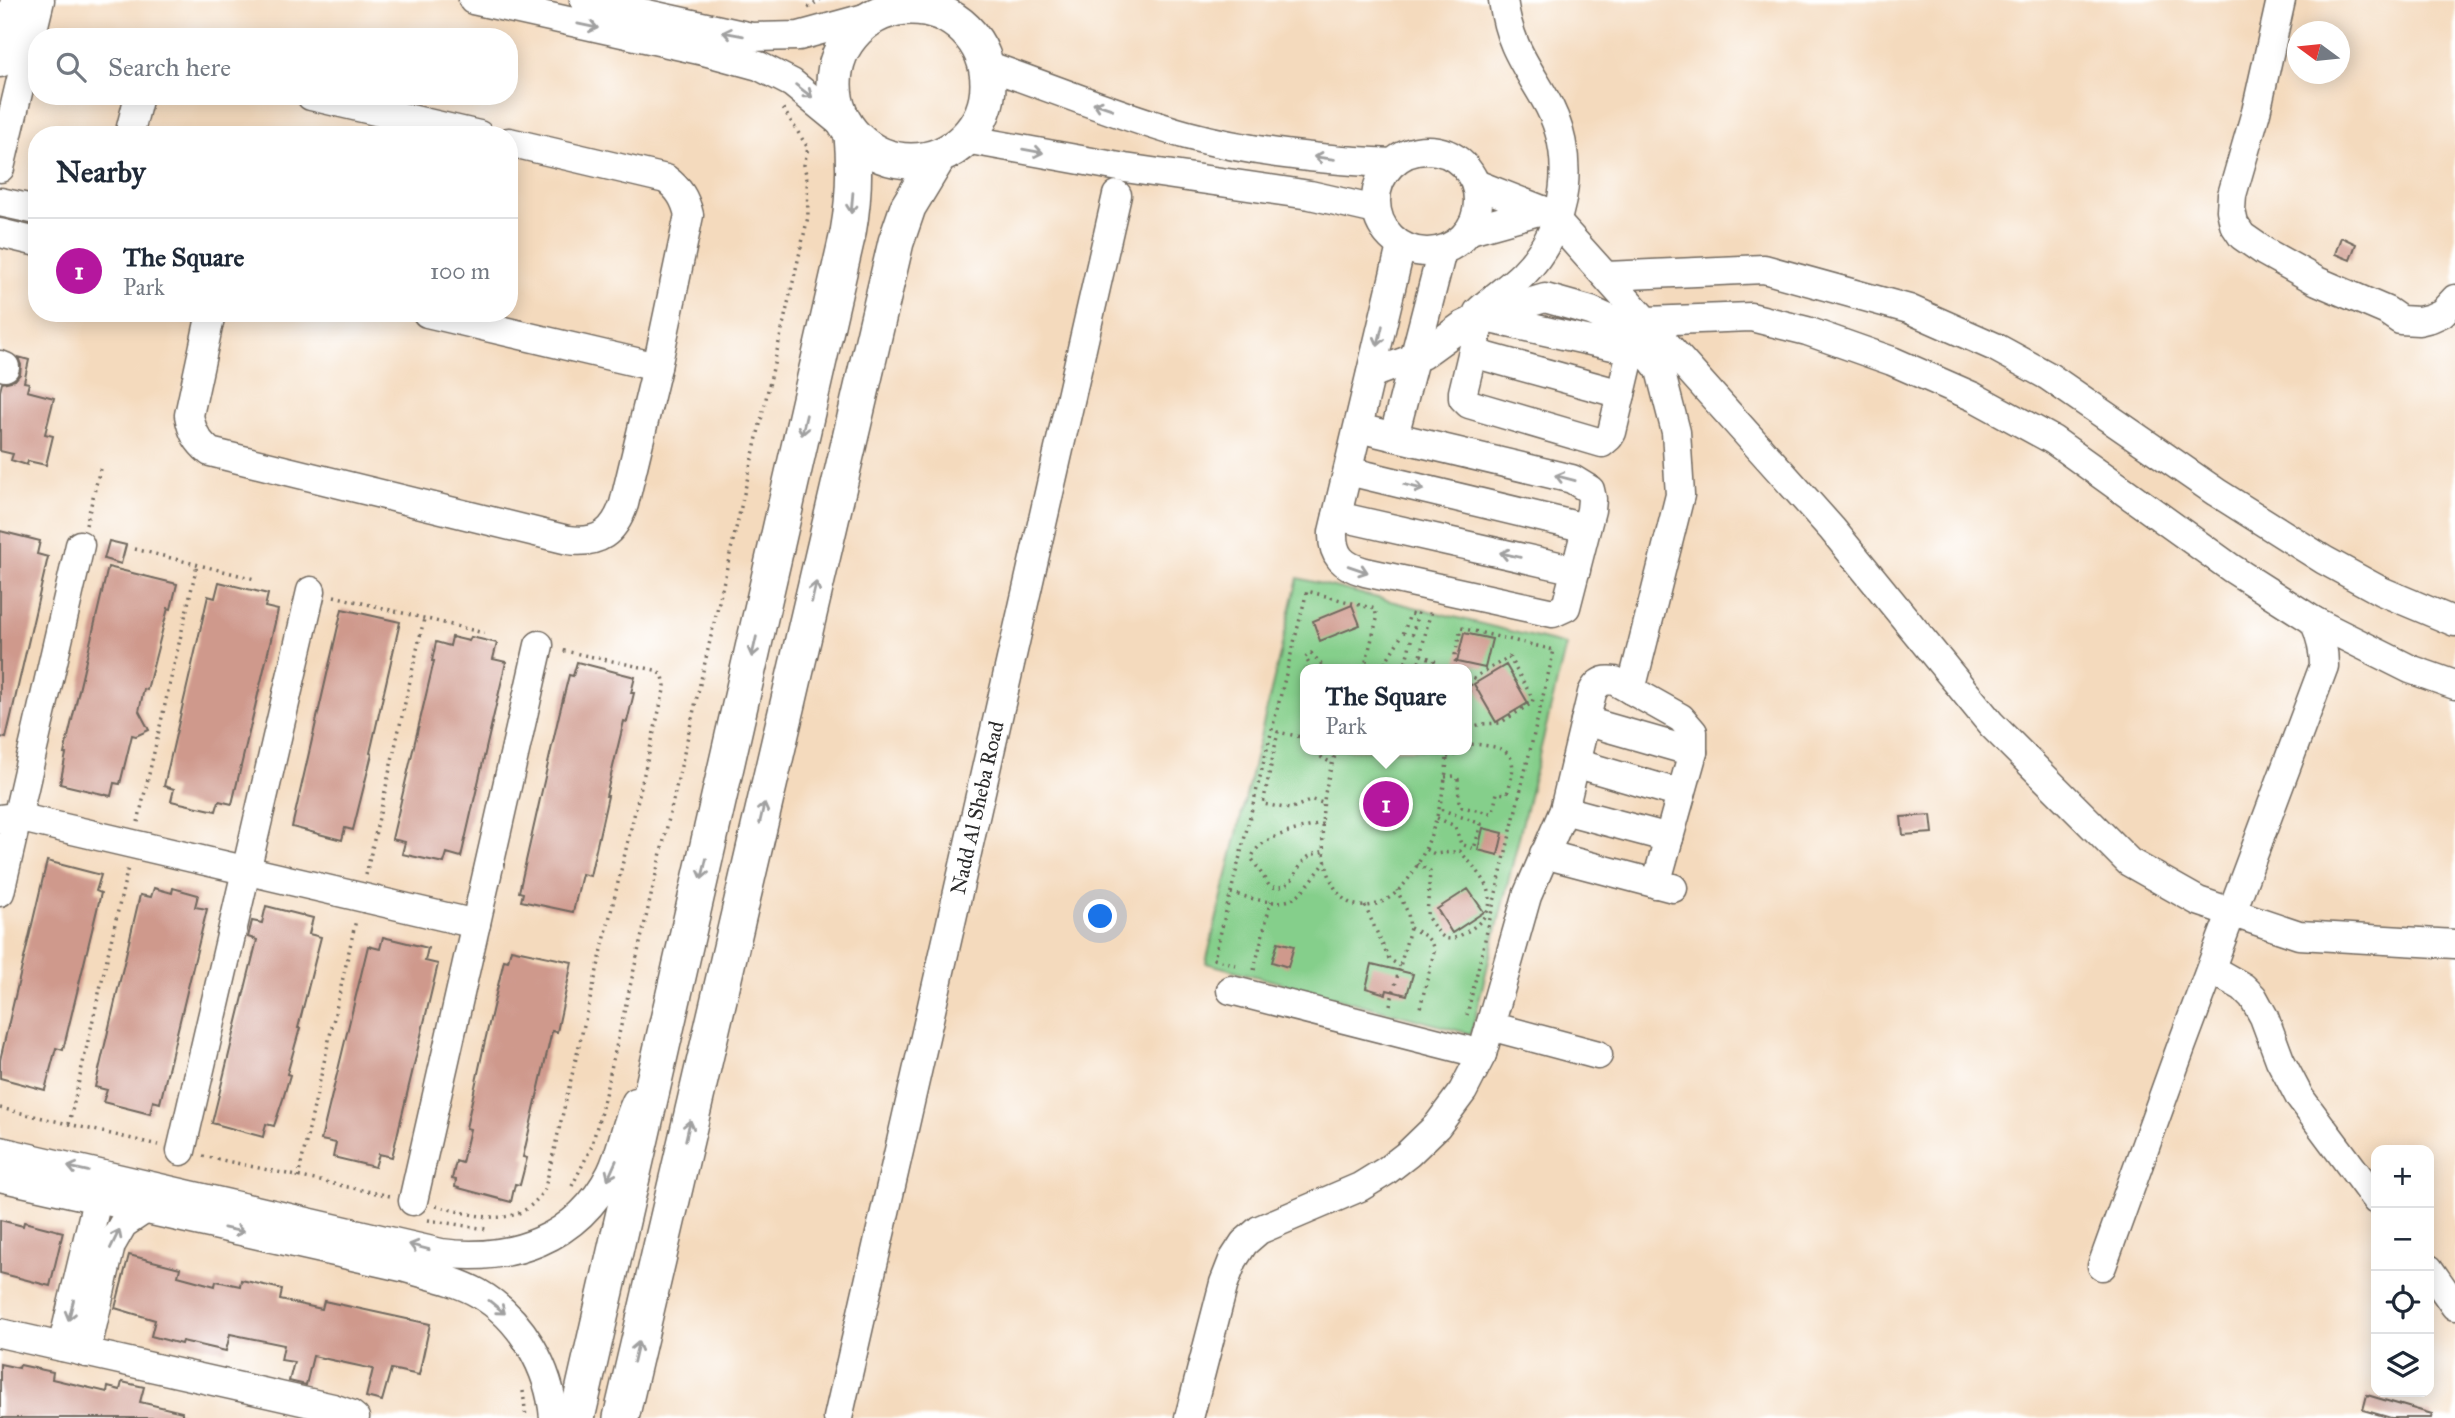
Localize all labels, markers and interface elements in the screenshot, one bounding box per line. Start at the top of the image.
one-way arrow [576,19,599,33]
north arrow [2287,21,2350,84]
one-way arrow [722,27,745,40]
search box [28,28,518,105]
icon: search [52,48,90,86]
text: Search here [108,51,231,83]
one-way arrow [794,84,812,99]
one-way arrow [1093,99,1115,111]
one-way arrow [1021,145,1043,158]
one-way arrow [1313,152,1336,165]
text: Nearby [56,154,146,190]
one-way arrow [846,191,859,214]
text: The Square [123,241,244,273]
text: 1 [74,257,84,285]
text: 100 m [430,257,490,285]
text: Park [123,273,165,301]
one-way arrow [1373,324,1386,347]
one-way arrow [797,413,811,436]
one-way arrow [1554,471,1577,484]
one-way arrow [1402,481,1425,494]
one-way arrow [1499,547,1522,561]
one-way arrow [1347,564,1369,576]
one-way arrow [808,581,821,603]
one-way arrow [747,635,760,658]
popup [1300,664,1472,755]
text: The Square [1325,680,1447,712]
text: Park [1325,712,1367,740]
street label: Nadd Al Sheba Road [945,718,1010,897]
pin: 1 [1363,778,1409,830]
one-way arrow [756,802,770,825]
one-way arrow [696,857,710,880]
your location [1083,899,1117,933]
one-way arrow [682,1119,695,1142]
map controls [2371,1145,2434,1397]
button: + [2371,1145,2434,1208]
one-way arrow [605,1159,618,1180]
one-way arrow [67,1162,90,1175]
button: − [2371,1208,2434,1271]
one-way arrow [222,1224,245,1238]
one-way arrow [109,1229,123,1250]
one-way arrow [408,1240,431,1253]
button: locate [2371,1271,2434,1334]
one-way arrow [64,1298,77,1321]
one-way arrow [488,1299,506,1314]
button: layers [2371,1334,2434,1397]
one-way arrow [631,1341,644,1363]

